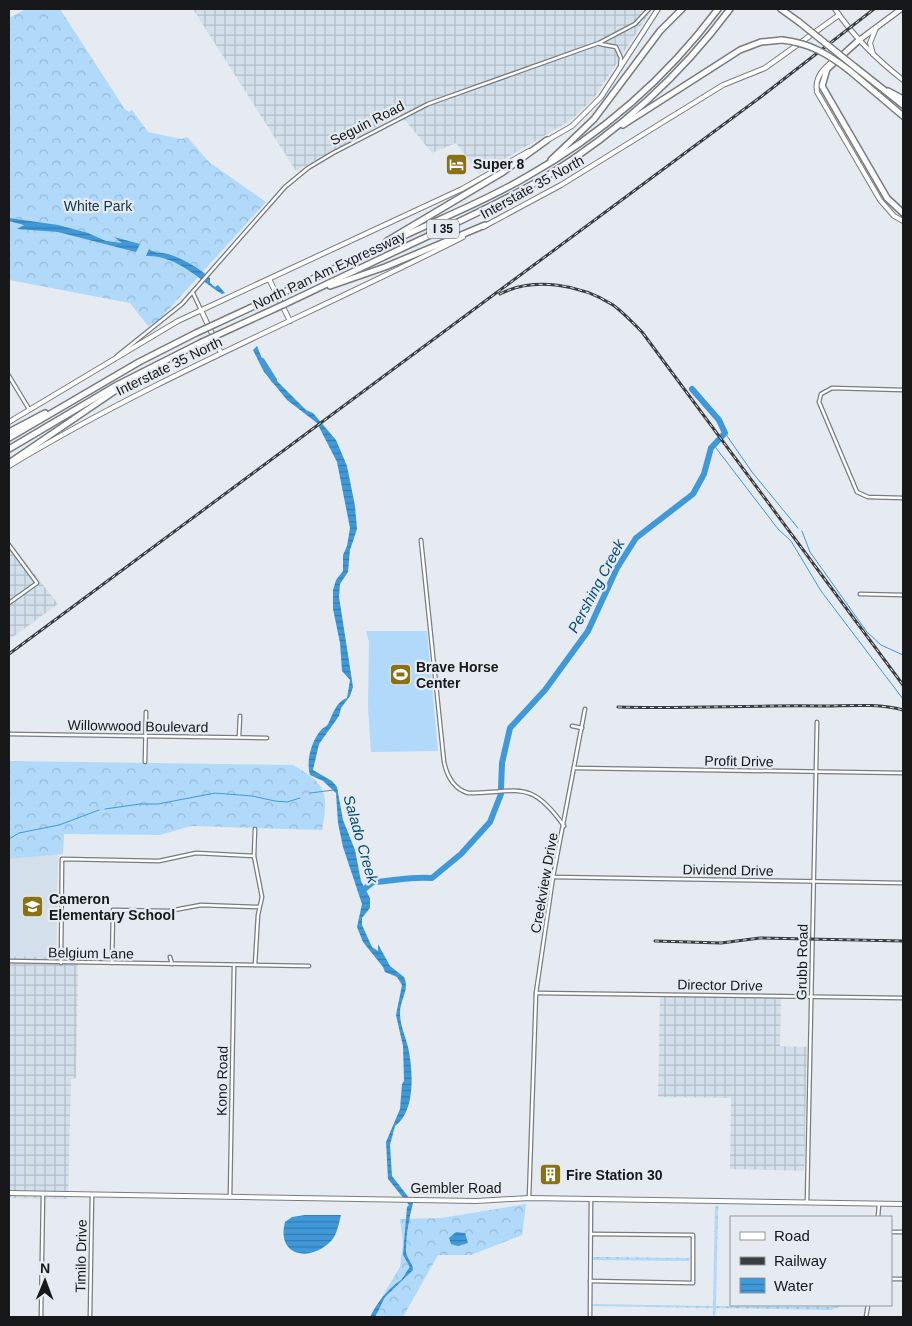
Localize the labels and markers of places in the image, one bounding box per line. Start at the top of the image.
hotel icon: Super 8 [445,152,469,176]
place label: Super 8 [473,156,525,172]
place label: Brave Horse Center [416,659,499,691]
sports icon: Brave Horse Center [388,663,412,687]
place label: Cameron Elementary School [49,891,175,923]
school or university icon: Cameron Elementary School [21,895,45,919]
building icon: Fire Station 30 [538,1163,562,1187]
place label: Fire Station 30 [566,1167,663,1183]

